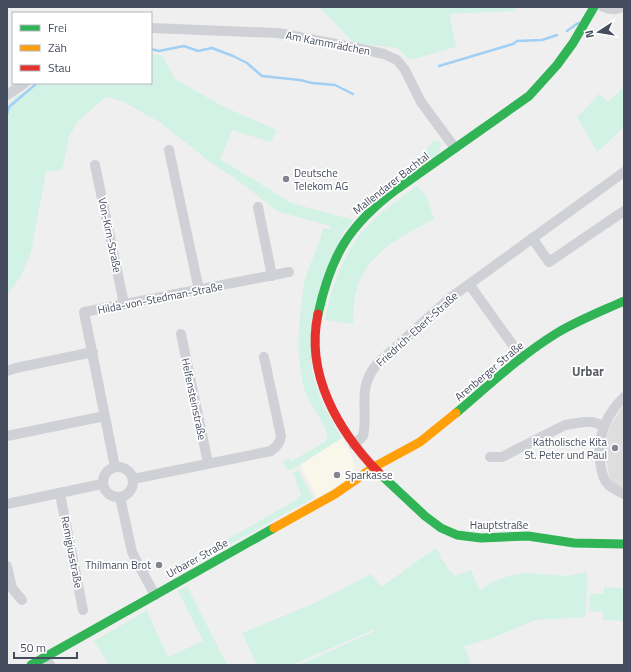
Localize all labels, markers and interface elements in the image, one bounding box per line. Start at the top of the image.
legend [12,12,152,84]
north arrow [579,12,619,52]
text: Frei [48,18,67,37]
street label: Am Kammrädchen [284,27,372,59]
text: N [581,29,598,39]
text: Zäh [48,38,67,57]
text: Stau [48,58,71,77]
street label: Mallendarer Bachtal [349,148,433,218]
place label: Deutsche Telekom AG [294,165,348,194]
marker: Deutsche Telekom AG [281,174,291,184]
street label: Von-Kirn-Straße [94,196,126,274]
street label: Hilda-von-Stedman-Straße [96,278,224,318]
street label: Friedrich-Ebert-Straße [373,288,462,370]
street label: Arenberger Straße [451,337,527,404]
street label: Helfensteinstraße [177,357,211,442]
district label: Urbar [572,361,604,381]
place label: Katholische Kita St. Peter und Paul [524,434,607,463]
marker: Katholische Kita St. Peter und Paul [610,443,620,453]
place label: Sparkasse [345,467,393,483]
marker: Sparkasse [332,470,342,480]
street label: Remigiusstraße [57,515,87,590]
street label: Hauptstraße [470,517,529,533]
street label: Urbarer Straße [163,534,231,582]
place label: Thilmann Brot [85,557,151,573]
marker: Thilmann Brot [154,560,164,570]
scale bar [14,634,77,660]
text: 50 m [20,638,46,657]

